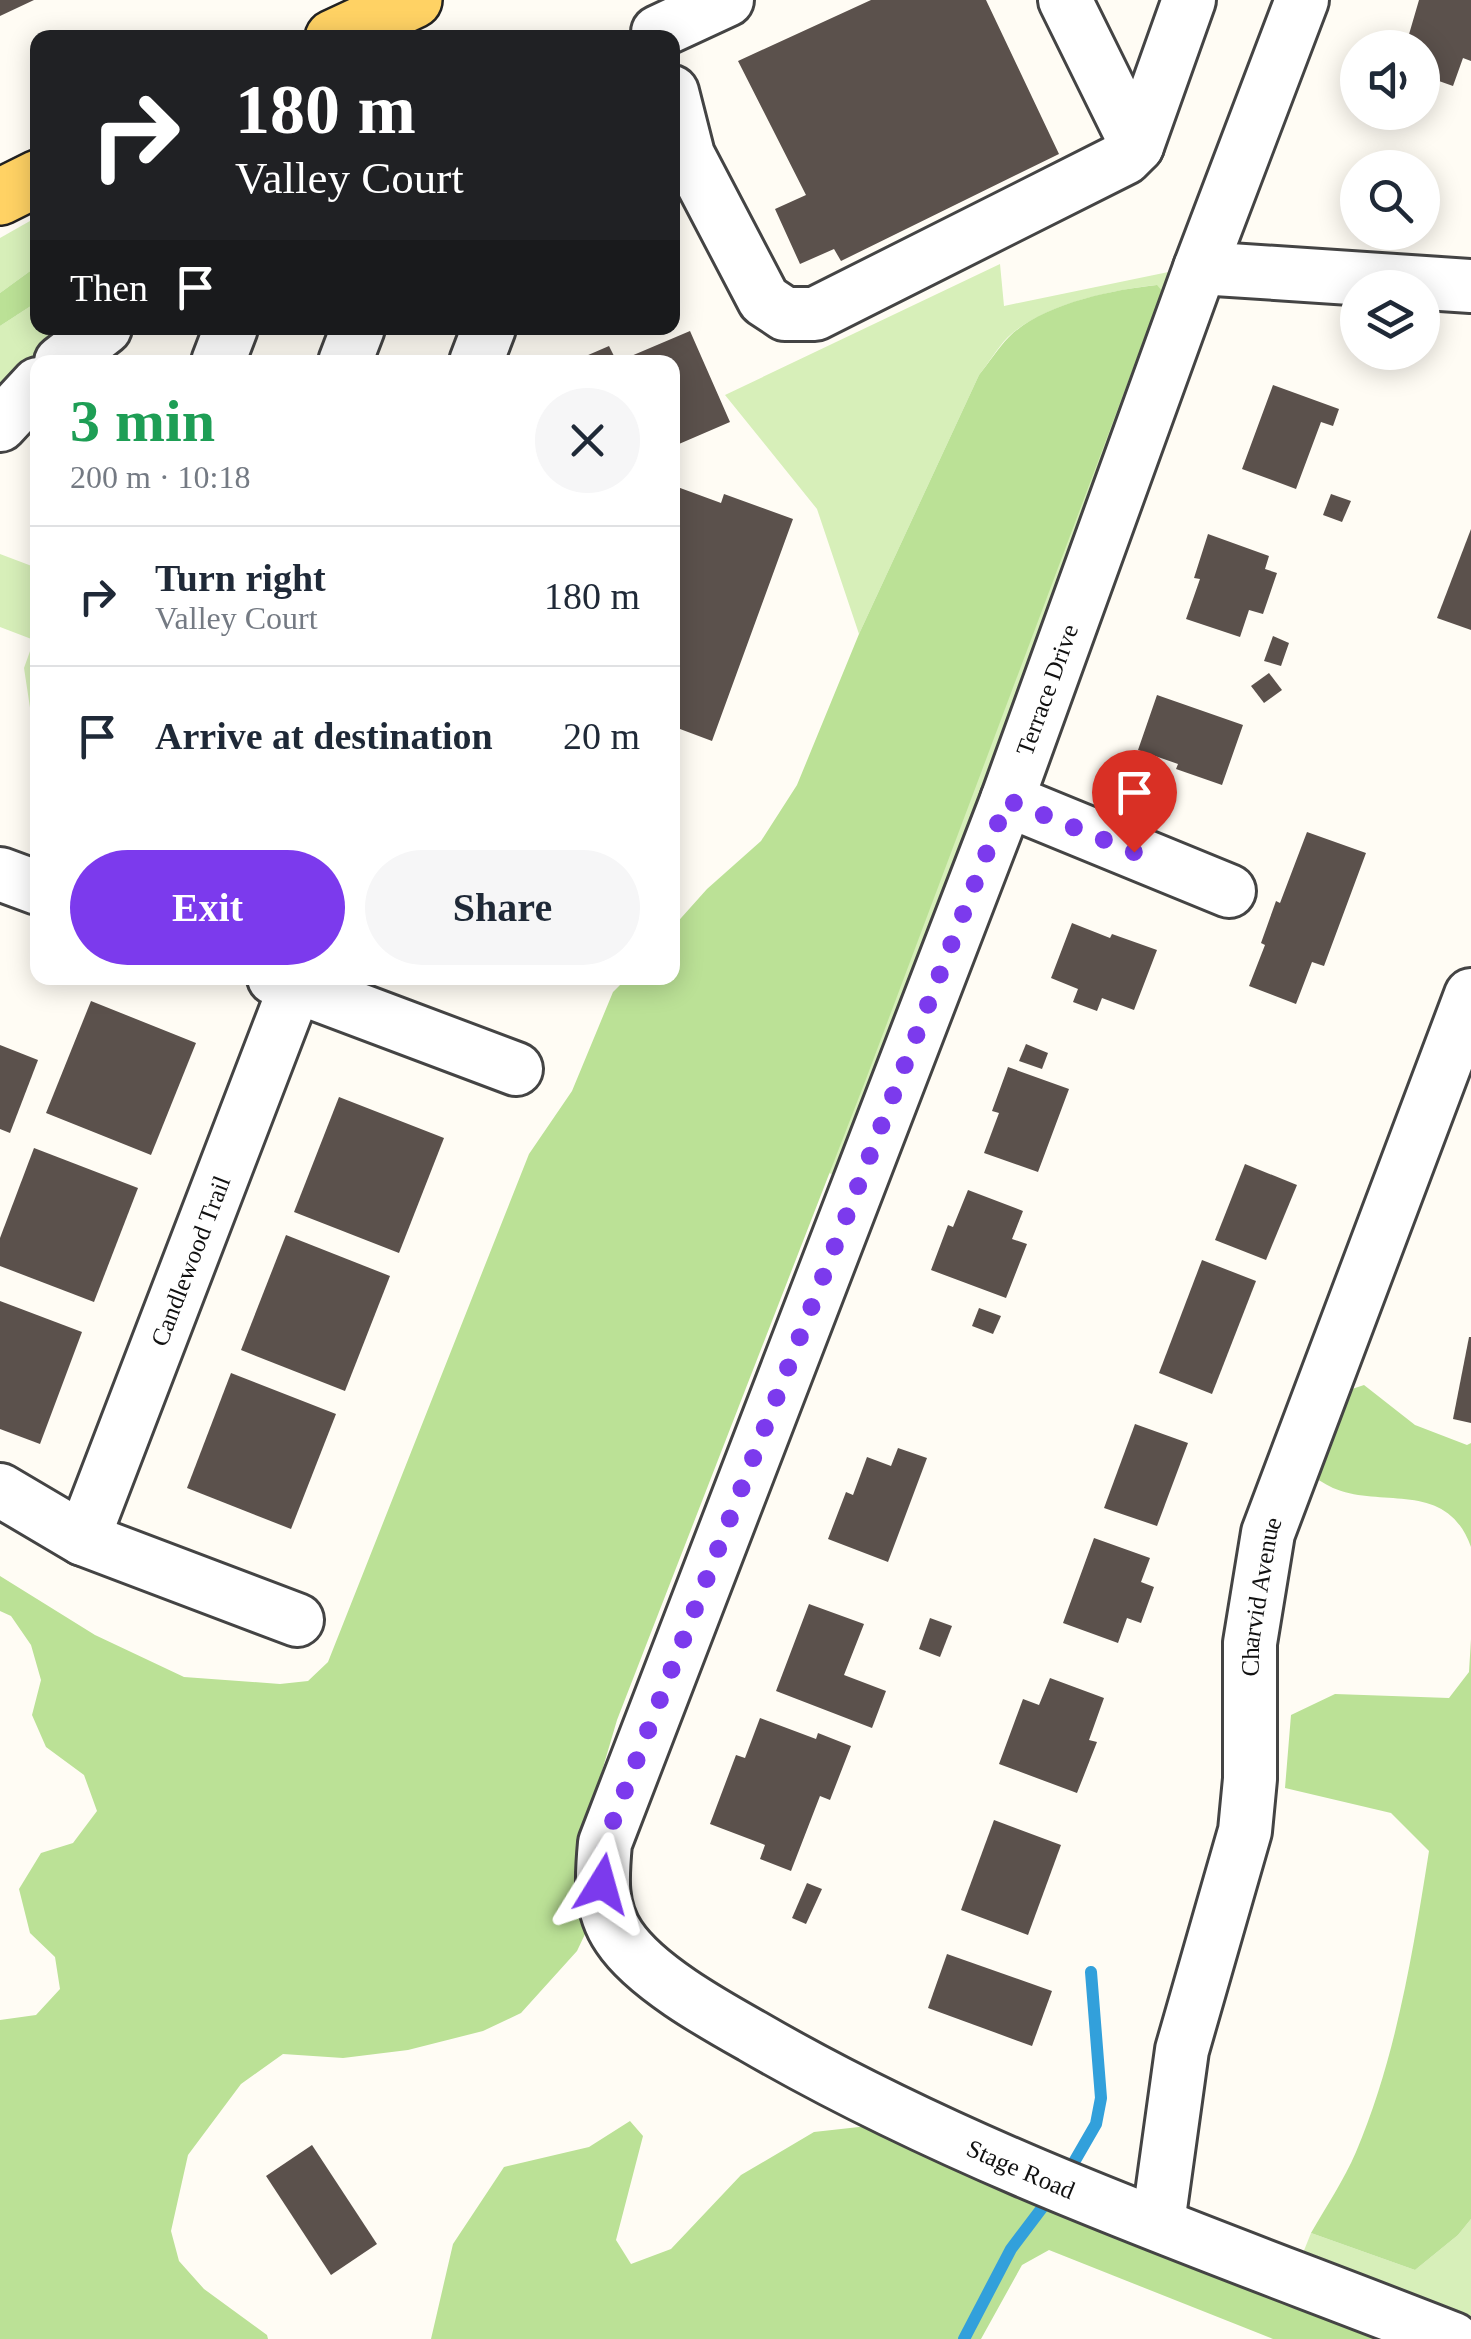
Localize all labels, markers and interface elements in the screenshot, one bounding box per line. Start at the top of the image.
map controls [1340,30,1440,370]
button: sound [1340,30,1440,130]
icon: right [70,70,200,200]
text: 180 m [235,71,416,148]
button: search [1340,150,1440,250]
text: Valley Court [235,153,464,203]
icon: arrive [168,260,223,315]
text: Then [70,267,148,309]
button: layers [1340,270,1440,370]
text: 3 min [70,388,215,454]
button: close [535,388,640,493]
text: 200 m · 10:18 [70,459,250,495]
text: Turn right [155,557,326,599]
icon: right [70,569,125,624]
text: 180 m [544,575,640,617]
text: Valley Court [155,600,318,636]
street label: Terrace Drive [1011,621,1083,759]
icon: arrive [70,709,125,764]
text: Arrive at destination [155,715,493,757]
text: 20 m [563,715,640,757]
pin [1092,750,1177,853]
icon: arrive [1107,765,1162,820]
button: Exit [70,850,345,965]
button: Share [365,850,640,965]
street label: Candlewood Trail [145,1172,235,1350]
street label: Charvid Avenue [1236,1513,1286,1676]
position arrow [550,1832,654,1936]
street label: Stage Road [963,2134,1079,2204]

